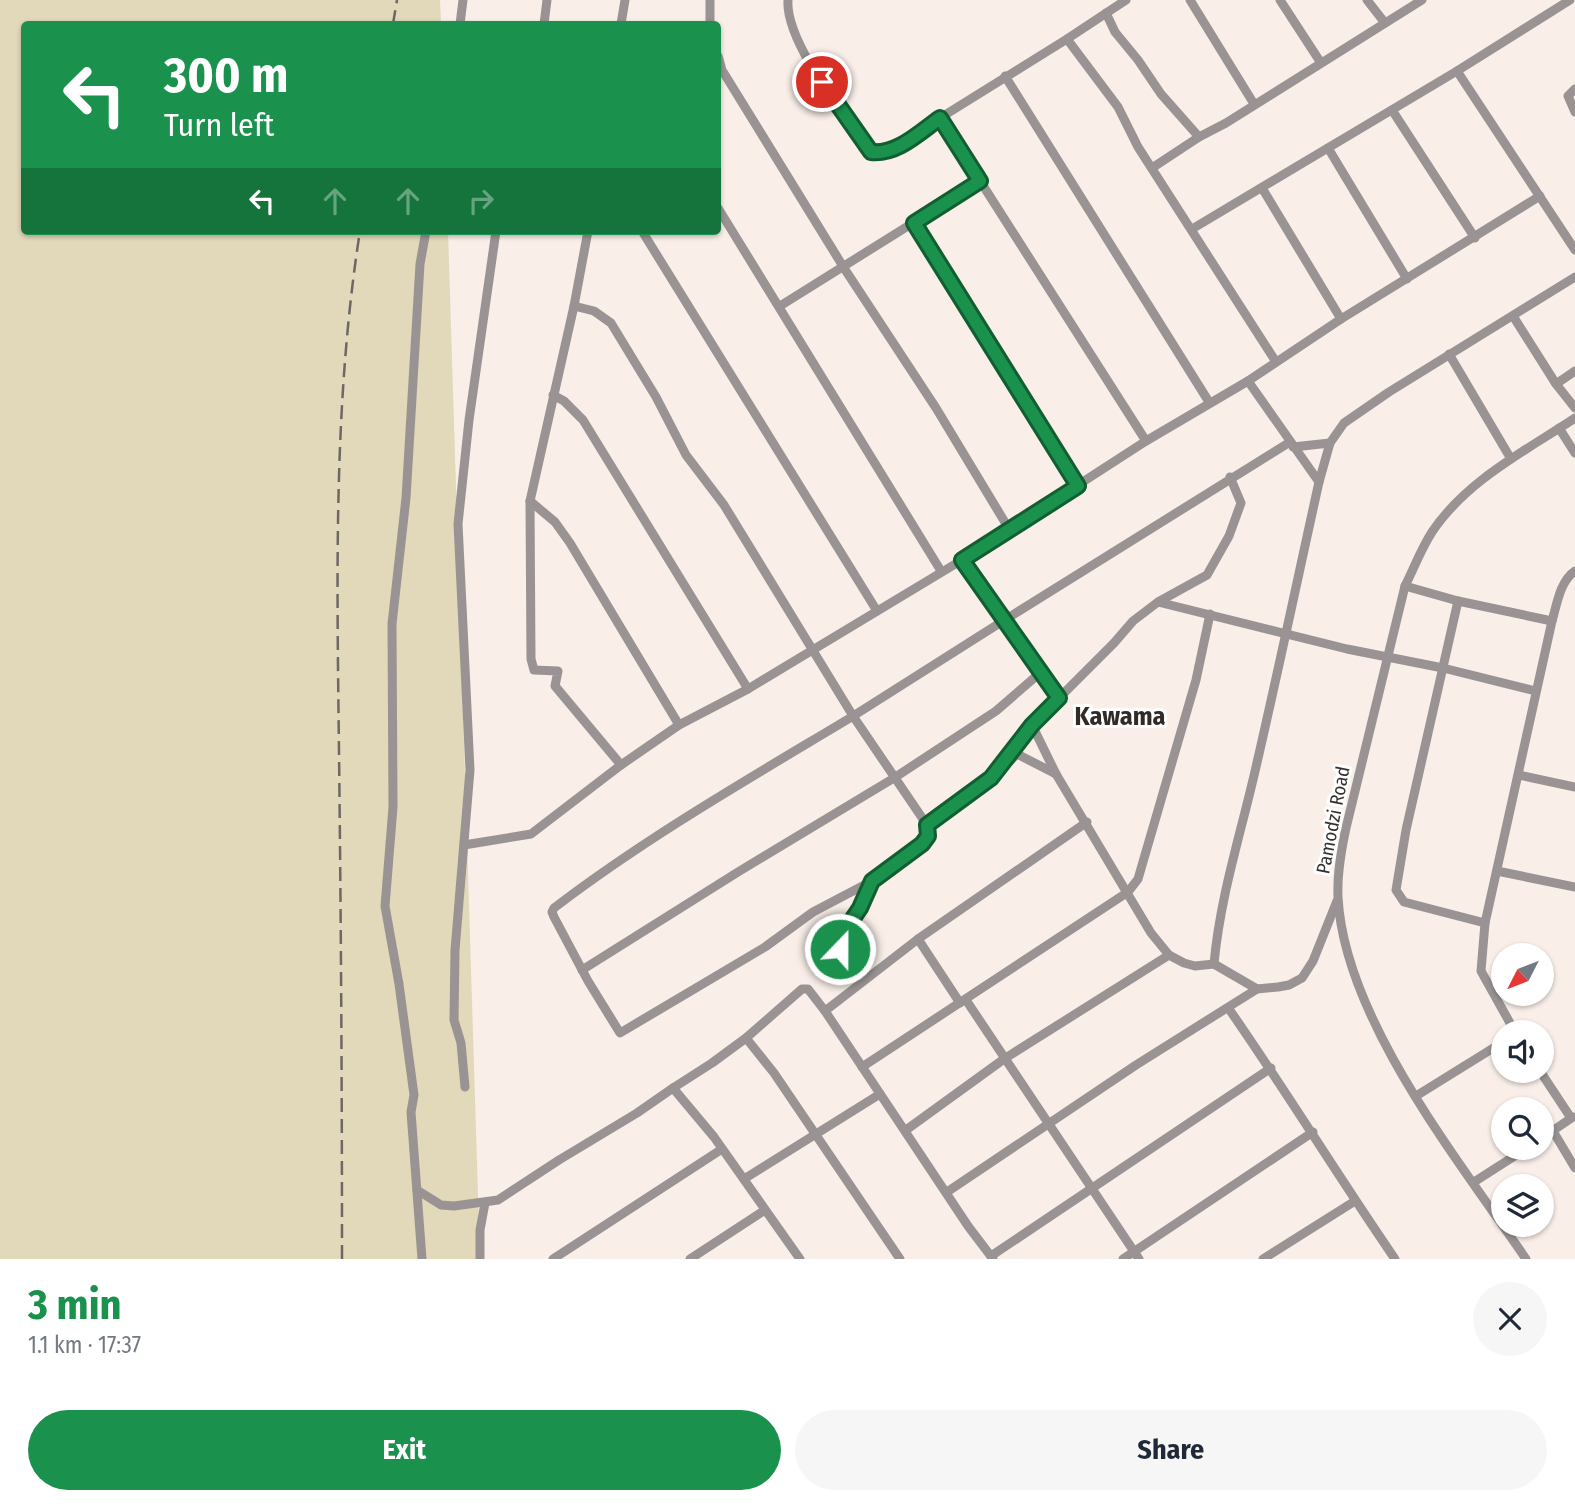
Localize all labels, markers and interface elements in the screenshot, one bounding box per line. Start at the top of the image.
text: 300 m [164,46,288,105]
icon: left [49,49,140,140]
pin [792,52,852,112]
icon: arrive [803,63,841,101]
text: Turn left [164,106,274,144]
icon: left [243,182,281,220]
icon: ahead [316,182,354,220]
icon: ahead [389,182,427,220]
icon: right [462,182,500,220]
district label: Kawama [1075,701,1165,732]
street label: Pamodzi Road [1311,764,1355,876]
position arrow [803,912,877,986]
north arrow [1491,943,1554,1006]
map controls [1491,943,1554,1237]
button: sound [1491,1020,1554,1083]
button: search [1491,1097,1554,1160]
button: layers [1491,1174,1554,1237]
text: 3 min [28,1280,122,1330]
button: close [1473,1282,1547,1356]
text: 1.1 km · 17:37 [28,1331,141,1359]
button: Exit [28,1410,781,1490]
button: Share [795,1410,1547,1490]

